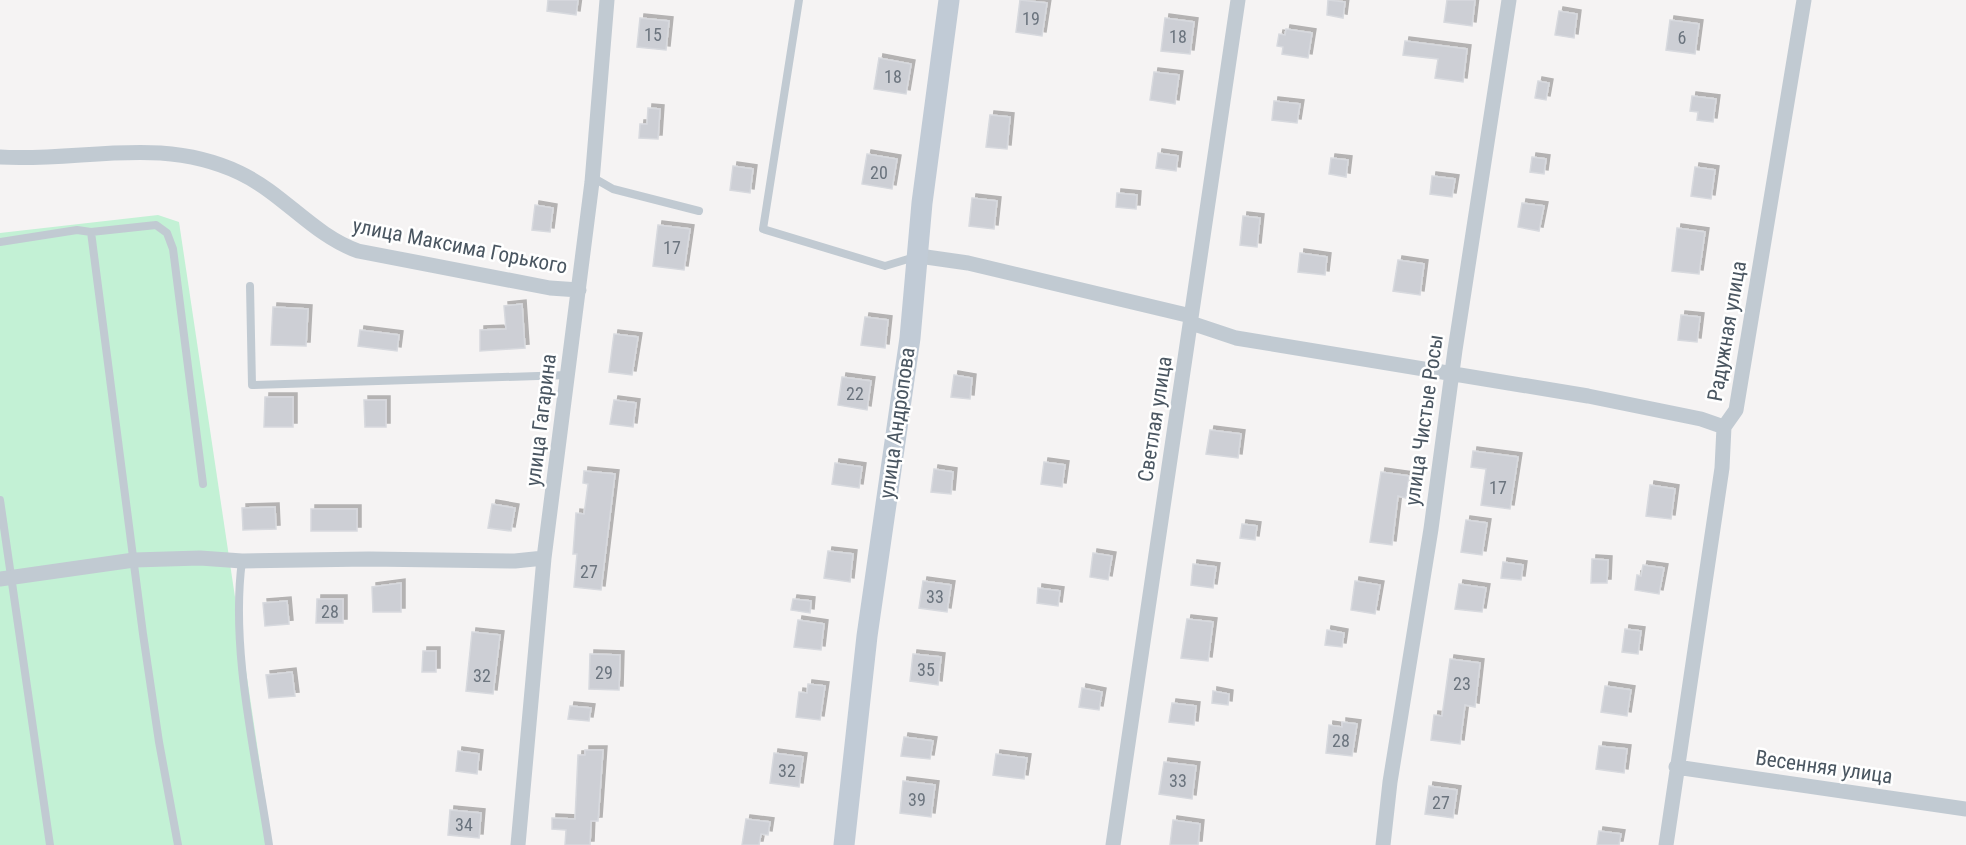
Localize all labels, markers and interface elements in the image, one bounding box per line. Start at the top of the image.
house number: 19 [1022,8,1040,29]
house number: 15 [644,24,662,45]
house number: 18 [1169,26,1187,47]
house number: 6 [1678,27,1686,48]
house number: 18 [884,66,902,87]
house number: 20 [870,162,888,183]
street label: улица Максима Горького [351,213,569,279]
house number: 17 [663,237,681,258]
street label: Радужная улица [1703,259,1751,403]
street label: улица Чистые Росы [1400,333,1448,507]
street label: улица Андропова [875,346,919,500]
street label: улица Гагарина [521,352,561,488]
street label: Светлая улица [1133,354,1177,484]
house number: 22 [846,383,864,404]
house number: 17 [1489,477,1507,498]
house number: 27 [580,561,598,582]
house number: 33 [926,586,944,607]
house number: 28 [321,601,339,622]
house number: 35 [917,659,935,680]
house number: 29 [595,662,613,683]
house number: 32 [473,665,491,686]
house number: 23 [1453,673,1471,694]
house number: 28 [1332,730,1350,751]
street label: Весенняя улица [1754,746,1894,788]
house number: 32 [778,760,796,781]
house number: 33 [1169,770,1187,791]
house number: 39 [908,789,926,810]
house number: 27 [1432,792,1450,813]
house number: 34 [455,814,473,835]

